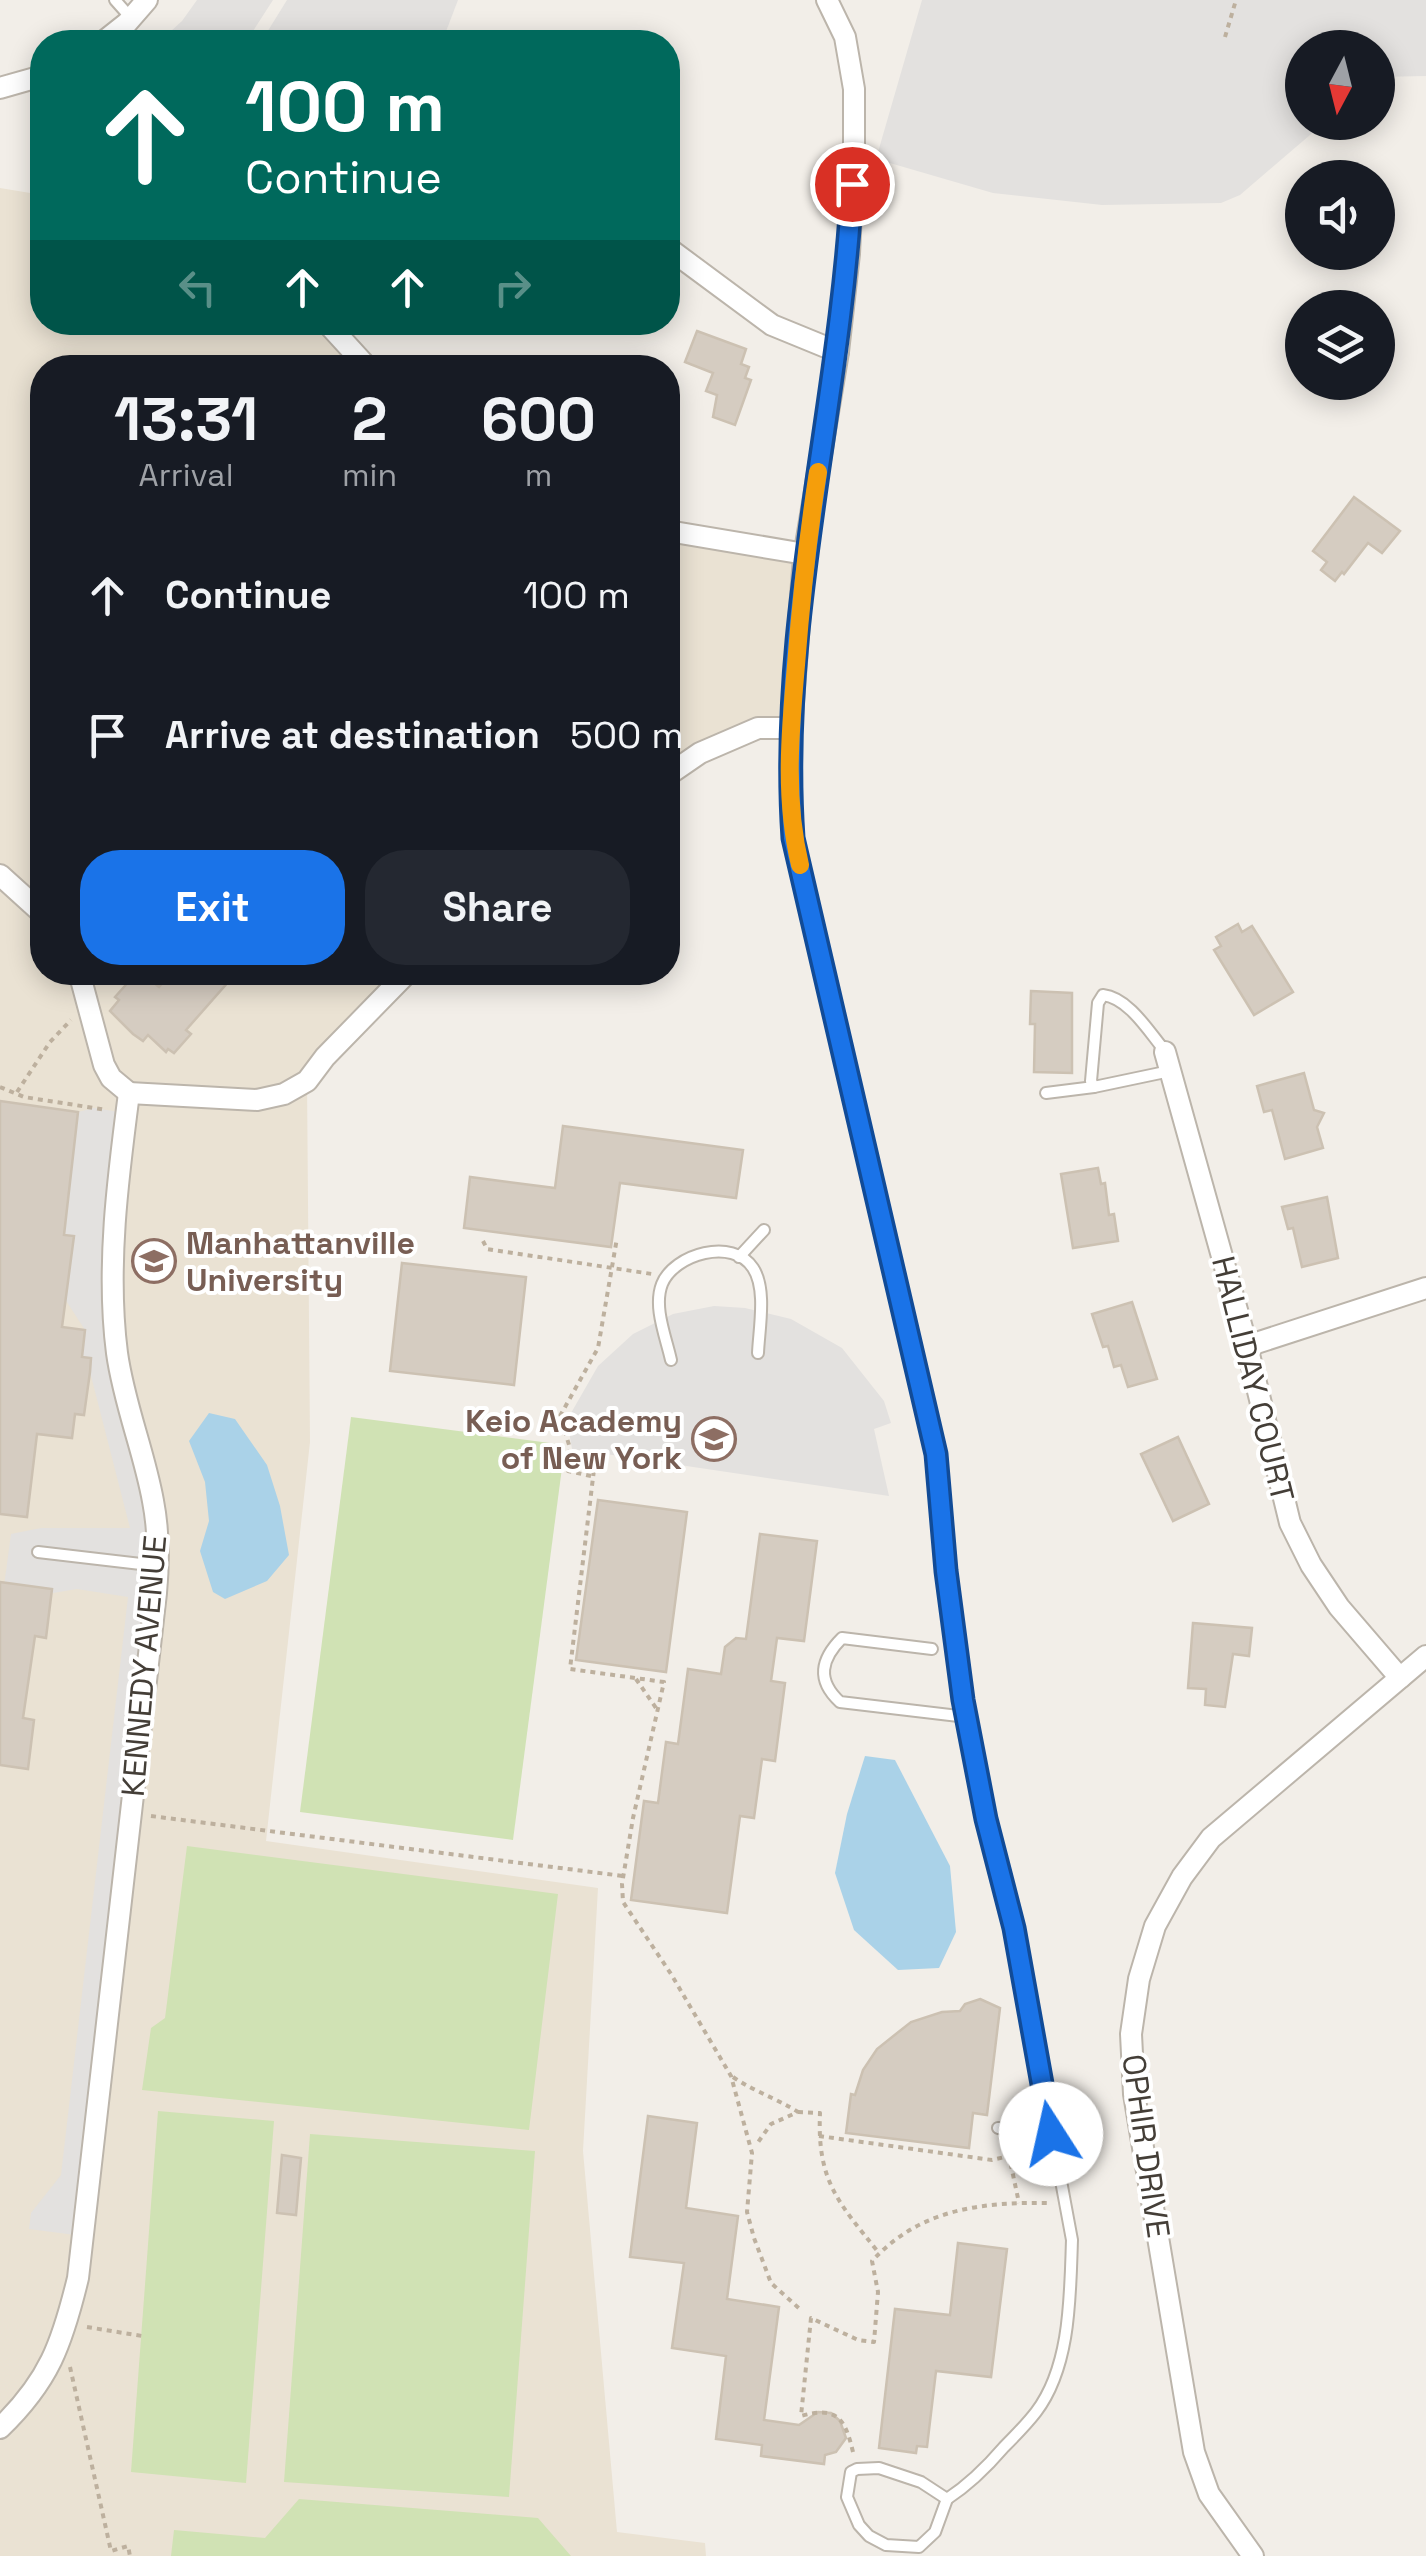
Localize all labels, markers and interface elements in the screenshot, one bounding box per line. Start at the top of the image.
north arrow [1285,30,1395,140]
map controls [1285,30,1395,400]
text: 100 m [245,62,445,151]
icon: ahead [80,70,210,200]
pin [810,142,895,227]
text: Continue [245,149,442,206]
icon: arrive [825,157,880,212]
button: sound [1285,160,1395,270]
icon: left [170,260,225,315]
icon: ahead [275,260,330,315]
icon: ahead [380,260,435,315]
icon: right [485,260,540,315]
button: layers [1285,290,1395,400]
text: 13:31 [114,381,258,458]
text: 2 [352,381,387,458]
text: 600 [481,381,596,458]
text: Arrival [138,455,234,495]
text: min [342,455,397,495]
text: m [525,455,552,495]
icon: ahead [80,568,135,623]
text: Continue [165,571,331,619]
text: 100 m [523,571,630,619]
icon: arrive [80,708,135,763]
text: Arrive at destination [165,711,540,759]
text: 500 m [570,711,684,759]
button: Exit [80,850,345,965]
button: Share [365,850,630,965]
place label: Manhattanville University [186,1223,415,1300]
school or university icon: Manhattanville University [131,1238,177,1284]
street label: HALLIDAY COURT [1203,1252,1303,1506]
place label: Keio Academy of New York [465,1401,682,1478]
school or university icon: Keio Academy of New York [691,1416,737,1462]
street label: KENNEDY AVENUE [113,1534,175,1798]
street label: OPHIR DRIVE [1113,2052,1179,2240]
position arrow [999,2082,1103,2186]

